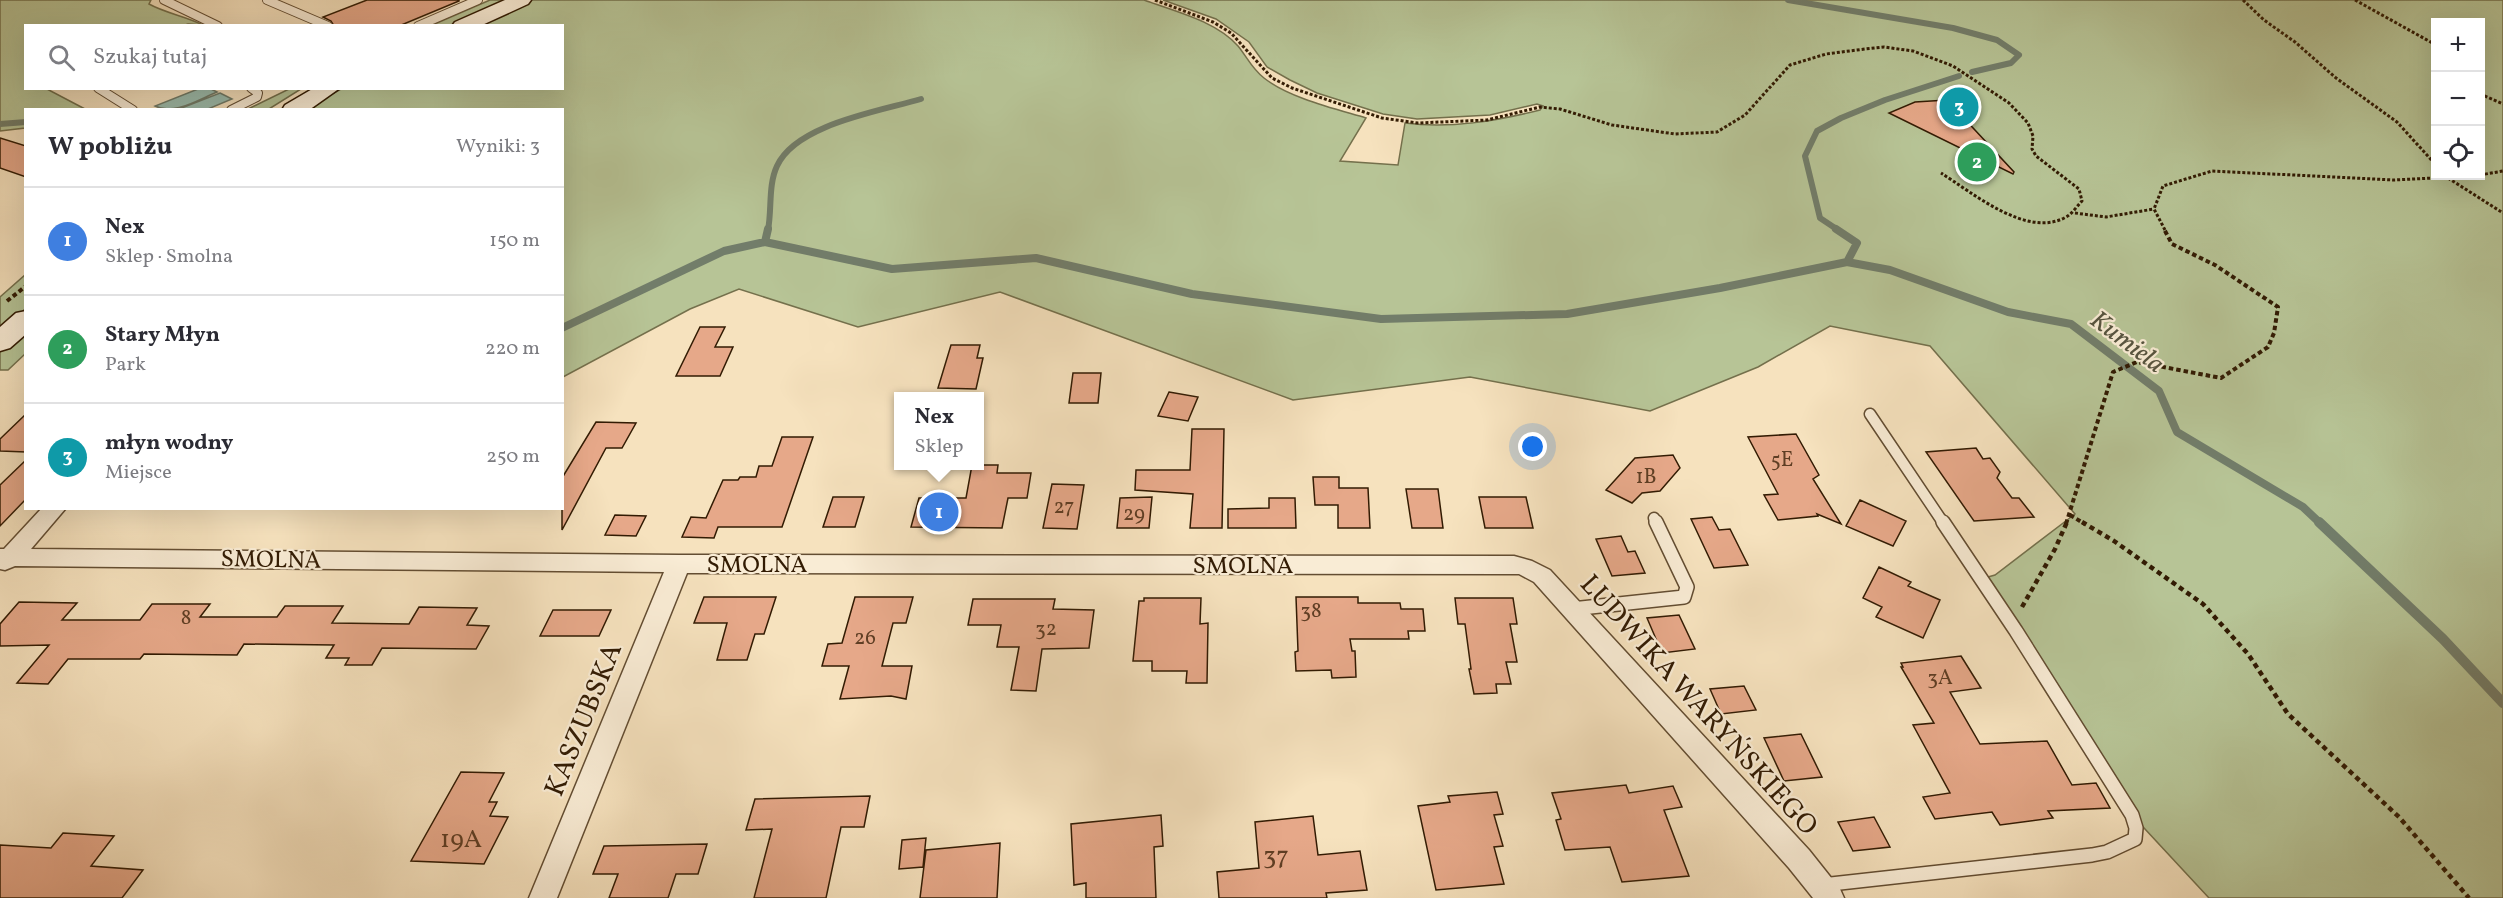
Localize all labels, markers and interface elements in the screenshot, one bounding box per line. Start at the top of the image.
map controls [2431,18,2485,180]
button: + [2431,18,2485,72]
search box [24,24,564,90]
icon: search [45,41,78,74]
text: Szukaj tutaj [93,42,207,73]
button: − [2431,72,2485,126]
pin: 3 [1940,84,1978,130]
button: locate [2431,126,2485,180]
text: W pobliżu [48,129,172,165]
text: Wyniki: 3 [456,133,540,161]
pin: 2 [1958,140,1996,184]
text: Nex [105,212,145,243]
text: 1 [63,227,72,255]
text: 150 m [489,227,540,255]
text: Sklep · Smolna [105,243,233,271]
water label: Kumiela [2082,303,2171,382]
text: Stary Młyn [105,320,220,351]
text: 2 [62,335,73,363]
text: 220 m [485,335,540,363]
text: Park [105,351,146,379]
popup [894,392,984,470]
text: Nex [915,402,954,433]
text: młyn wodny [105,428,233,459]
your location [1518,432,1547,461]
text: Sklep [915,433,963,461]
text: 3 [62,443,73,471]
text: 250 m [486,443,540,471]
house number: 5E [1771,446,1793,475]
text: Miejsce [105,459,172,487]
house number: 1B [1635,463,1657,492]
pin: 1 [920,490,958,534]
house number: 27 [1054,493,1074,522]
house number: 29 [1123,500,1145,529]
street label: SMOLNA [220,543,322,579]
street label: SMOLNA [707,549,807,583]
street label: SMOLNA [1193,550,1293,584]
street label: LUDWIKA WARYŃSKIEGO [1570,567,1826,845]
house number: 38 [1300,597,1322,626]
house number: 8 [181,604,191,633]
house number: 32 [1035,615,1057,644]
house number: 26 [854,624,876,653]
street label: KASZUBSKA [536,637,633,802]
house number: 3A [1927,664,1953,693]
house number: 19A [440,822,482,858]
house number: 37 [1263,839,1289,875]

